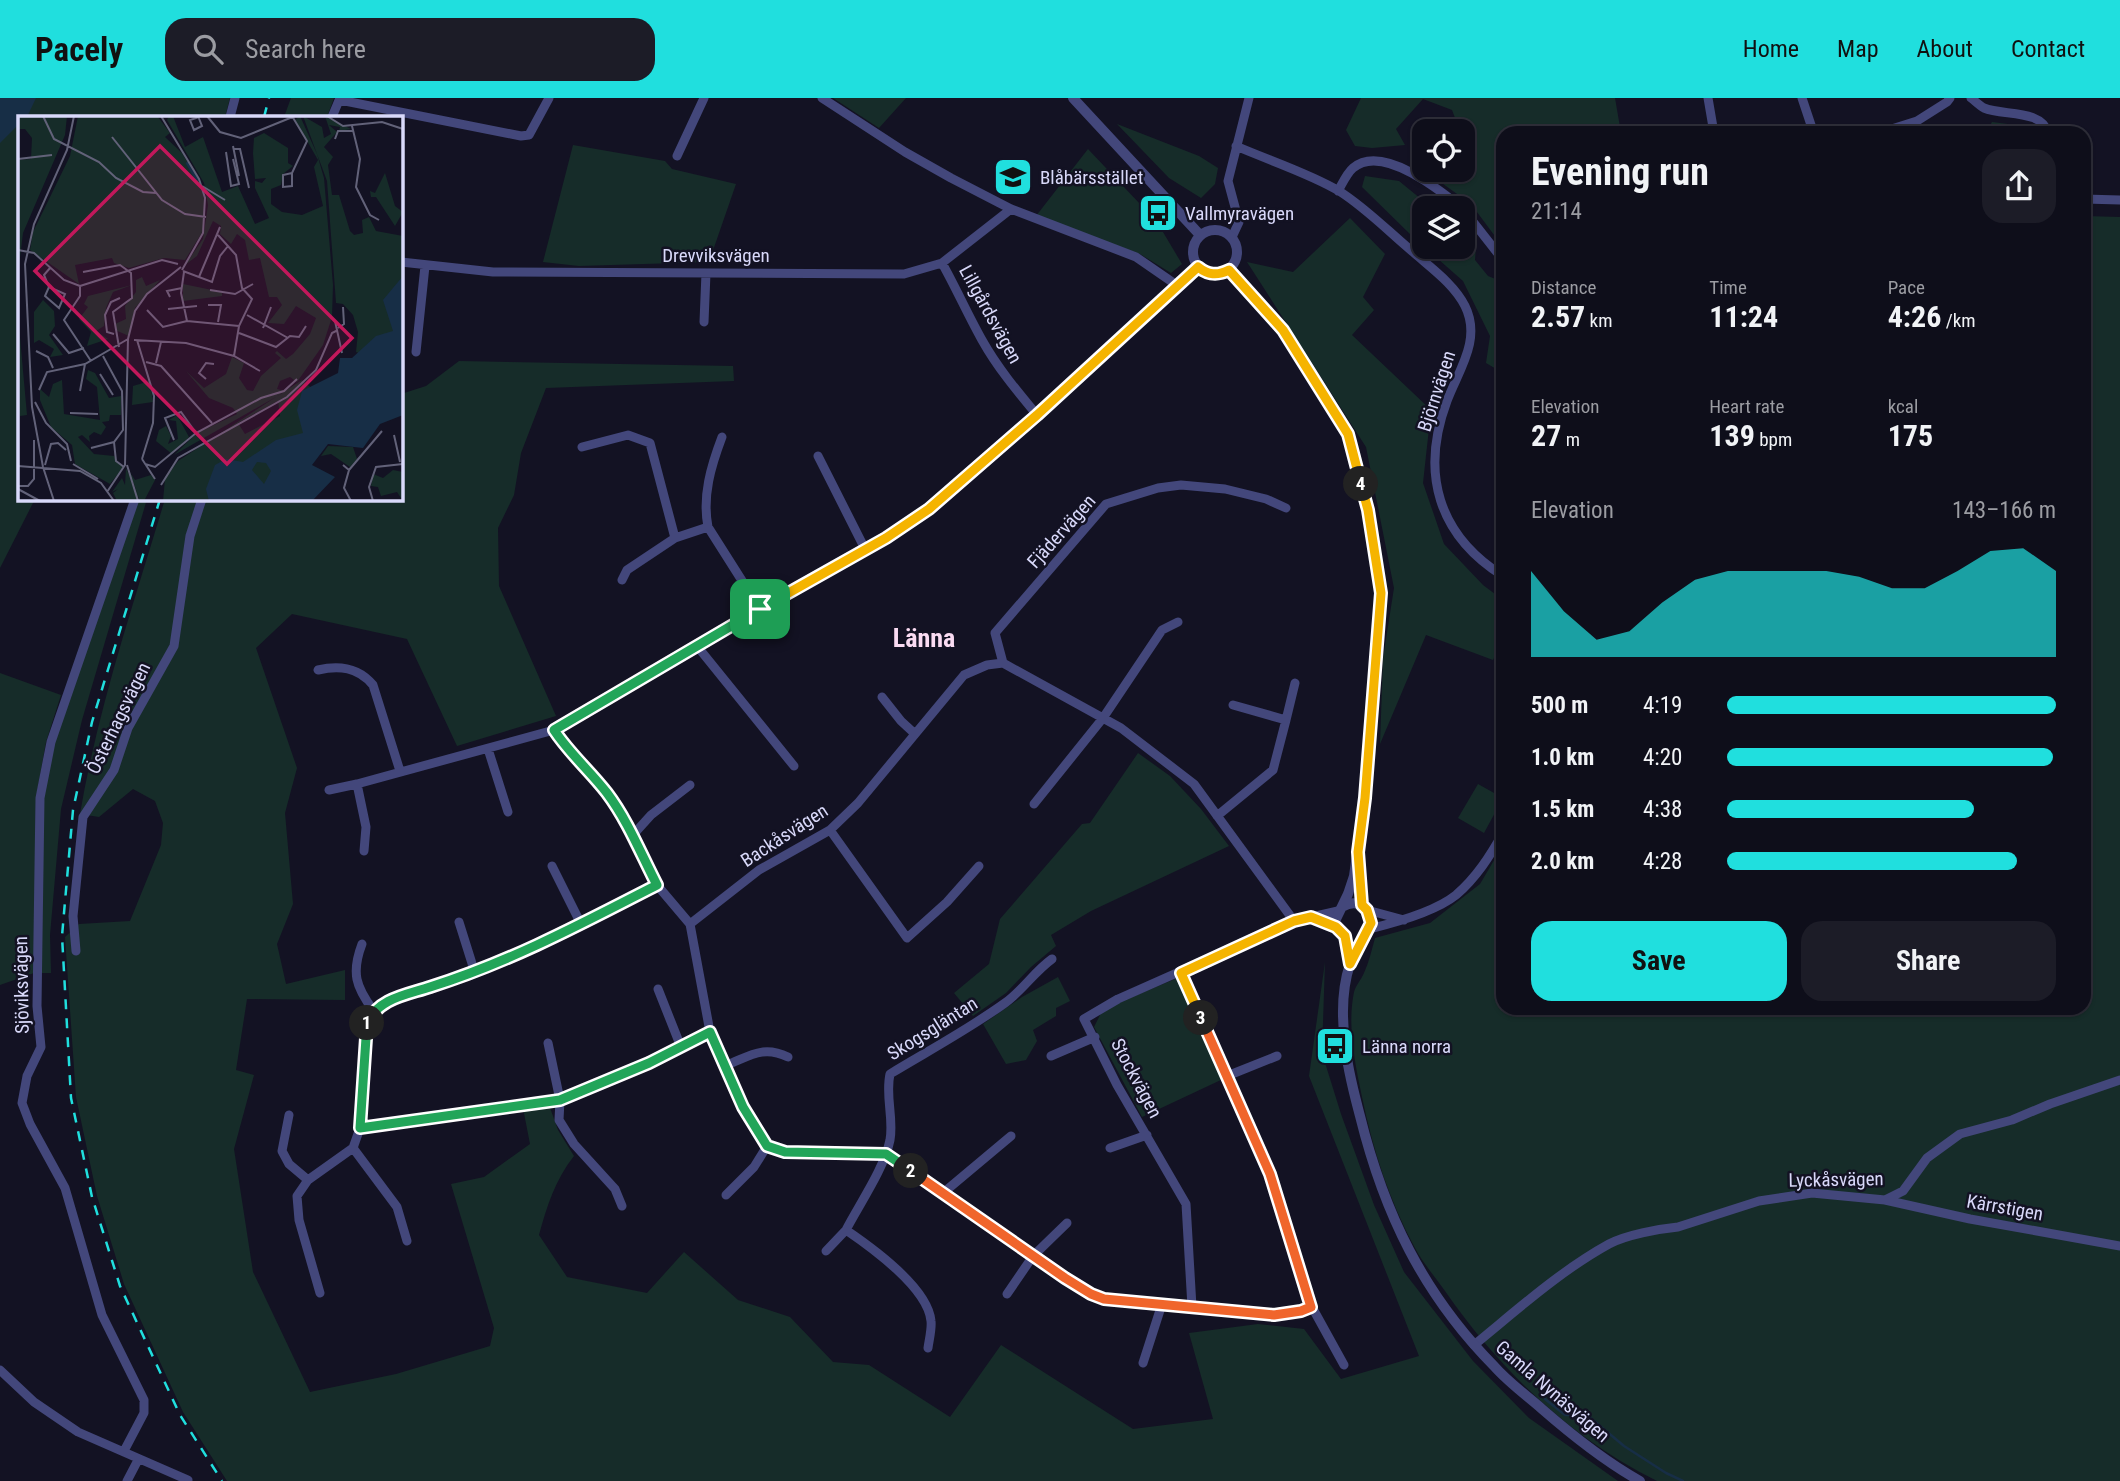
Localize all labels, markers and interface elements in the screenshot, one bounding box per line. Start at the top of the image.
search box [165,18,655,81]
text: Pacely [35,30,123,69]
icon: search [189,30,227,68]
text: Search here [245,34,366,64]
text: Home [1743,35,1799,63]
text: Map [1837,35,1879,63]
text: About [1917,35,1973,63]
text: Contact [2011,35,2085,63]
inset map [18,116,402,500]
map controls [1412,119,1475,259]
button: locate [1412,119,1475,182]
button: share [1982,149,2056,223]
text: Evening run [1531,150,1709,194]
school or university icon: Blåbärsstället [992,156,1034,198]
place label: Blåbärsstället [1040,166,1143,189]
bus stop icon: Vallmyravägen [1137,192,1179,234]
button: layers [1412,196,1475,259]
text: 21:14 [1531,198,1582,225]
place label: Vallmyravägen [1185,202,1294,225]
street label: Drevviksvägen [662,244,770,267]
street label: Lillgårdsvägen [954,261,1027,367]
text: Distance [1531,276,1596,299]
text: Time [1709,276,1747,299]
text: Pace [1888,276,1925,299]
text: 2.57 [1531,299,1585,334]
text: 11:24 [1709,299,1778,334]
text: 4:26 [1888,299,1941,334]
text: km [1585,309,1612,332]
text: /km [1941,309,1976,332]
street label: Björnvägen [1413,348,1460,435]
text: Elevation [1531,395,1599,418]
text: Heart rate [1709,395,1784,418]
text: kcal [1888,395,1918,418]
text: 27 [1531,418,1561,453]
text: 139 [1709,418,1755,453]
text: 175 [1888,418,1933,453]
text: m [1561,428,1580,451]
text: bpm [1755,428,1792,451]
pin: 4 [1344,466,1378,502]
text: 4 [1356,472,1365,495]
street label: Fjädervägen [1022,490,1100,573]
text: Elevation [1531,497,1614,524]
text: 143–166 m [1952,497,2056,524]
pin [730,579,790,639]
icon: arrive [741,590,779,628]
district label: Länna [893,623,955,653]
street label: Österhagsvägen [82,659,155,778]
text: 500 m [1531,692,1588,719]
text: 4:19 [1643,692,1682,719]
text: 1.0 km [1531,744,1594,771]
text: 4:20 [1643,744,1682,771]
text: 1.5 km [1531,796,1594,823]
text: 4:38 [1643,796,1682,823]
street label: Backåsvägen [736,799,832,872]
text: 2.0 km [1531,848,1594,875]
text: 4:28 [1643,848,1682,875]
button: Save [1531,921,1787,1001]
button: Share [1801,921,2056,1001]
street label: Sjöviksvägen [9,936,34,1034]
street label: Skogsgläntan [883,992,982,1065]
pin: 3 [1184,1000,1218,1035]
pin: 1 [350,1006,384,1040]
text: 3 [1196,1006,1205,1029]
text: 1 [362,1011,371,1034]
bus stop icon: Länna norra [1314,1025,1356,1067]
street label: Stockvägen [1106,1035,1167,1122]
place label: Länna norra [1362,1035,1451,1058]
pin: 2 [894,1154,928,1188]
text: 2 [906,1159,915,1182]
street label: Lyckåsvägen [1788,1167,1884,1192]
street label: Kärrstigen [1965,1189,2045,1226]
street label: Gamla Nynäsvägen [1491,1336,1614,1447]

